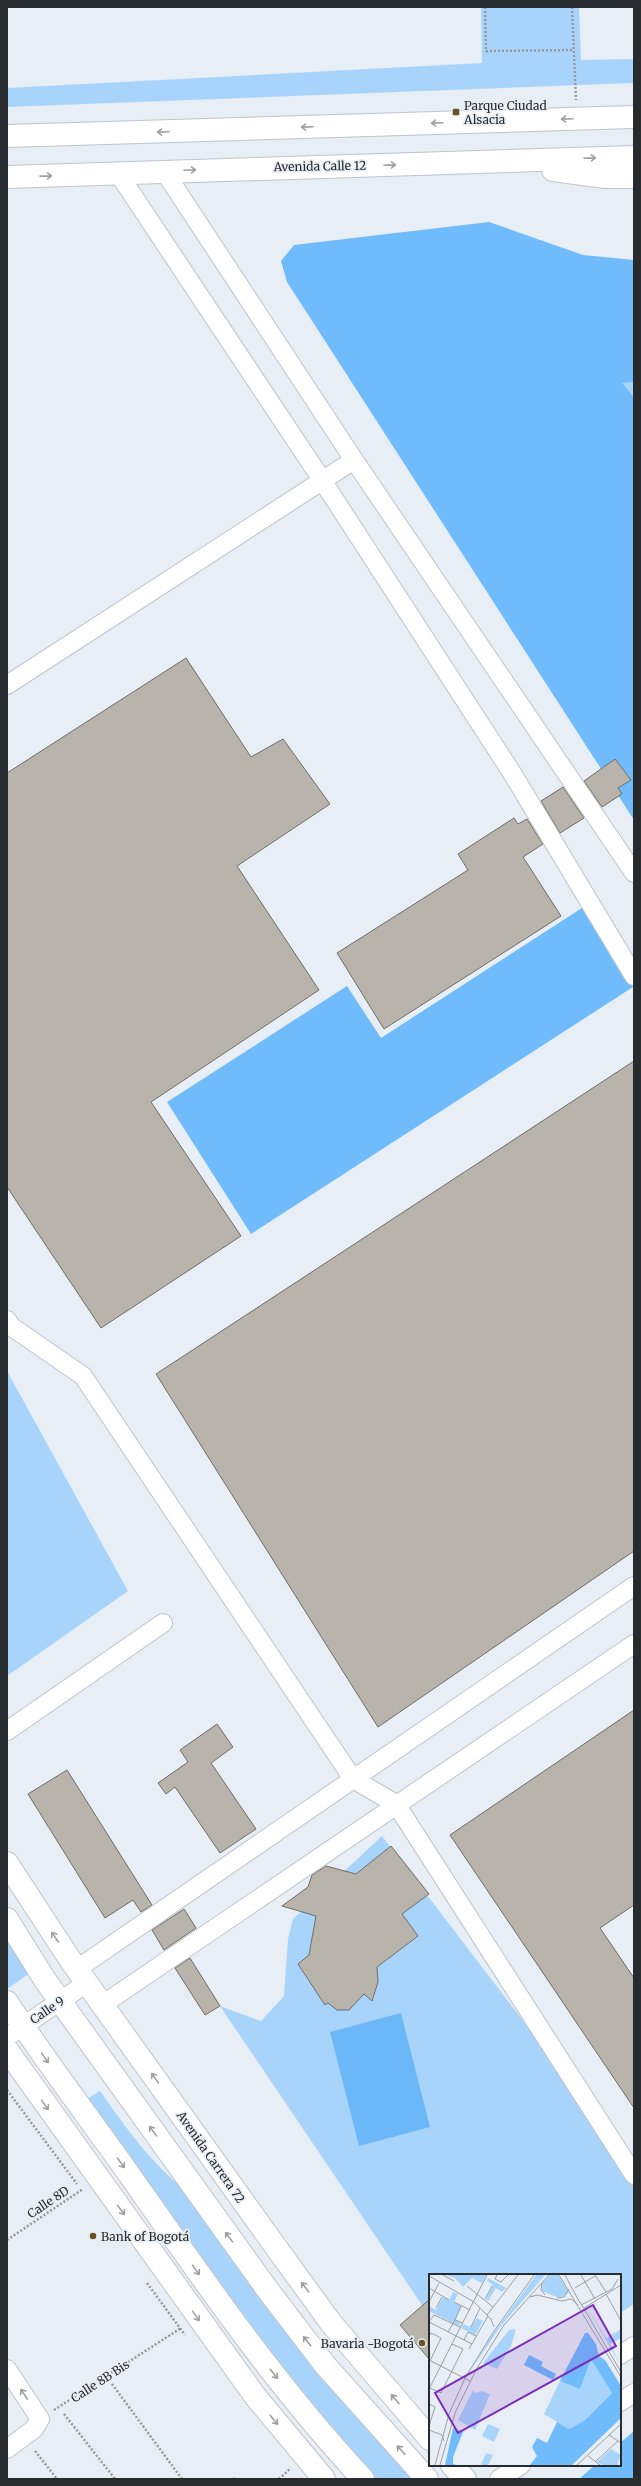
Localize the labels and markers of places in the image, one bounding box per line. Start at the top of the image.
place label: Parque Ciudad Alsacia [463,98,547,127]
marker: Parque Ciudad Alsacia [451,107,461,117]
place label: Bank of Bogotá [101,2229,190,2244]
marker: Bank of Bogotá [88,2231,98,2241]
place label: Bavaria -Bogotá [321,2336,415,2351]
marker: Bavaria -Bogotá [417,2338,427,2348]

